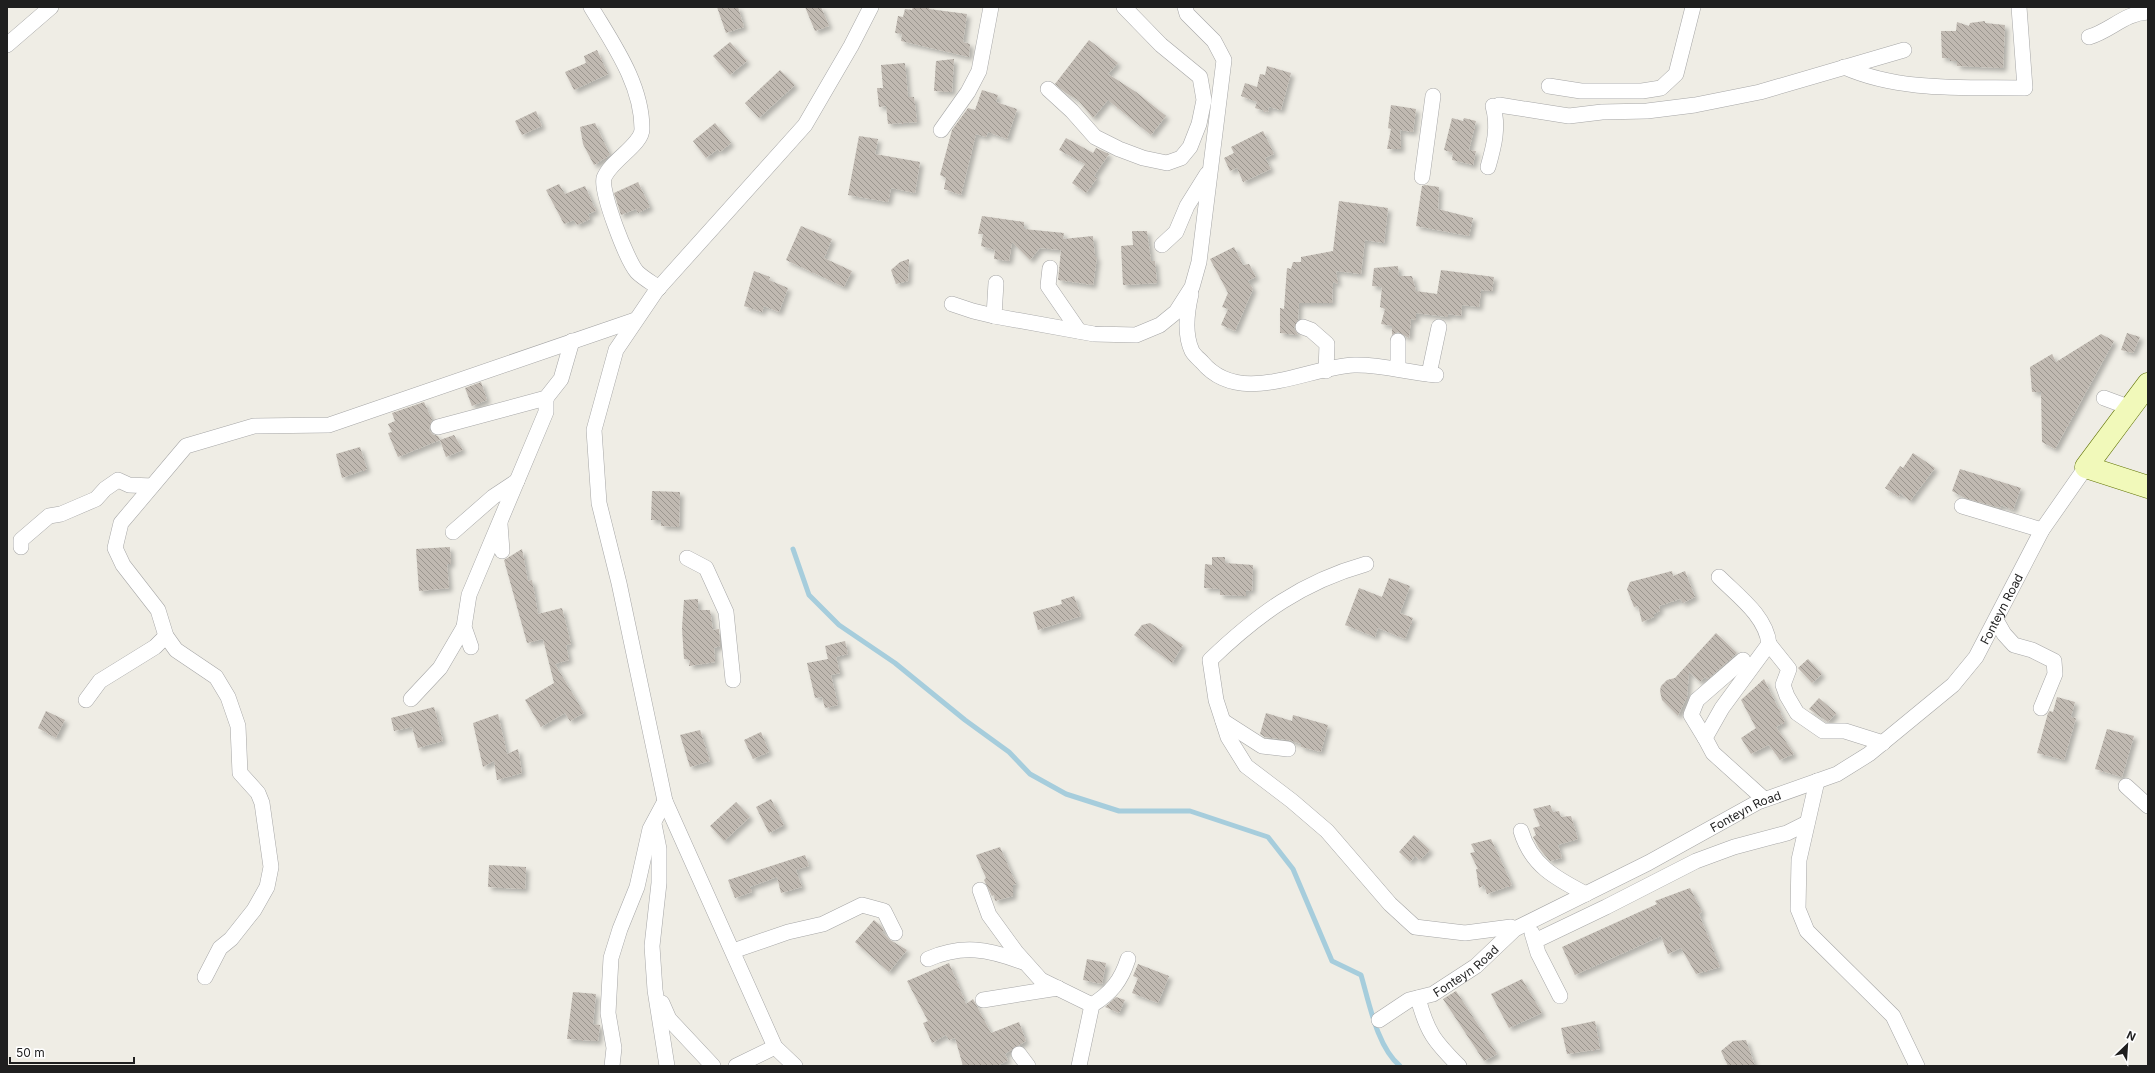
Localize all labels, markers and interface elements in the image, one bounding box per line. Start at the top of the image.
street label: Fonteyn Road [1977,571,2026,647]
street label: Fonteyn Road [1707,787,1783,835]
street label: Fonteyn Road [1430,941,1501,1000]
north arrow [2107,1025,2147,1065]
text: N [2124,1028,2138,1044]
scale bar [10,1039,134,1065]
text: 50 m [16,1045,45,1060]

